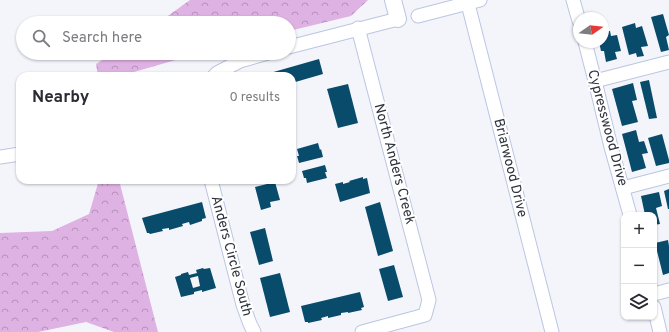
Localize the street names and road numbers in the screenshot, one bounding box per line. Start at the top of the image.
street label: Cypresswood Drive [583,68,631,188]
street label: North Anders Creek [370,102,418,226]
street label: Briarwood Drive [489,117,531,219]
street label: Anders Circle South [207,194,255,318]

